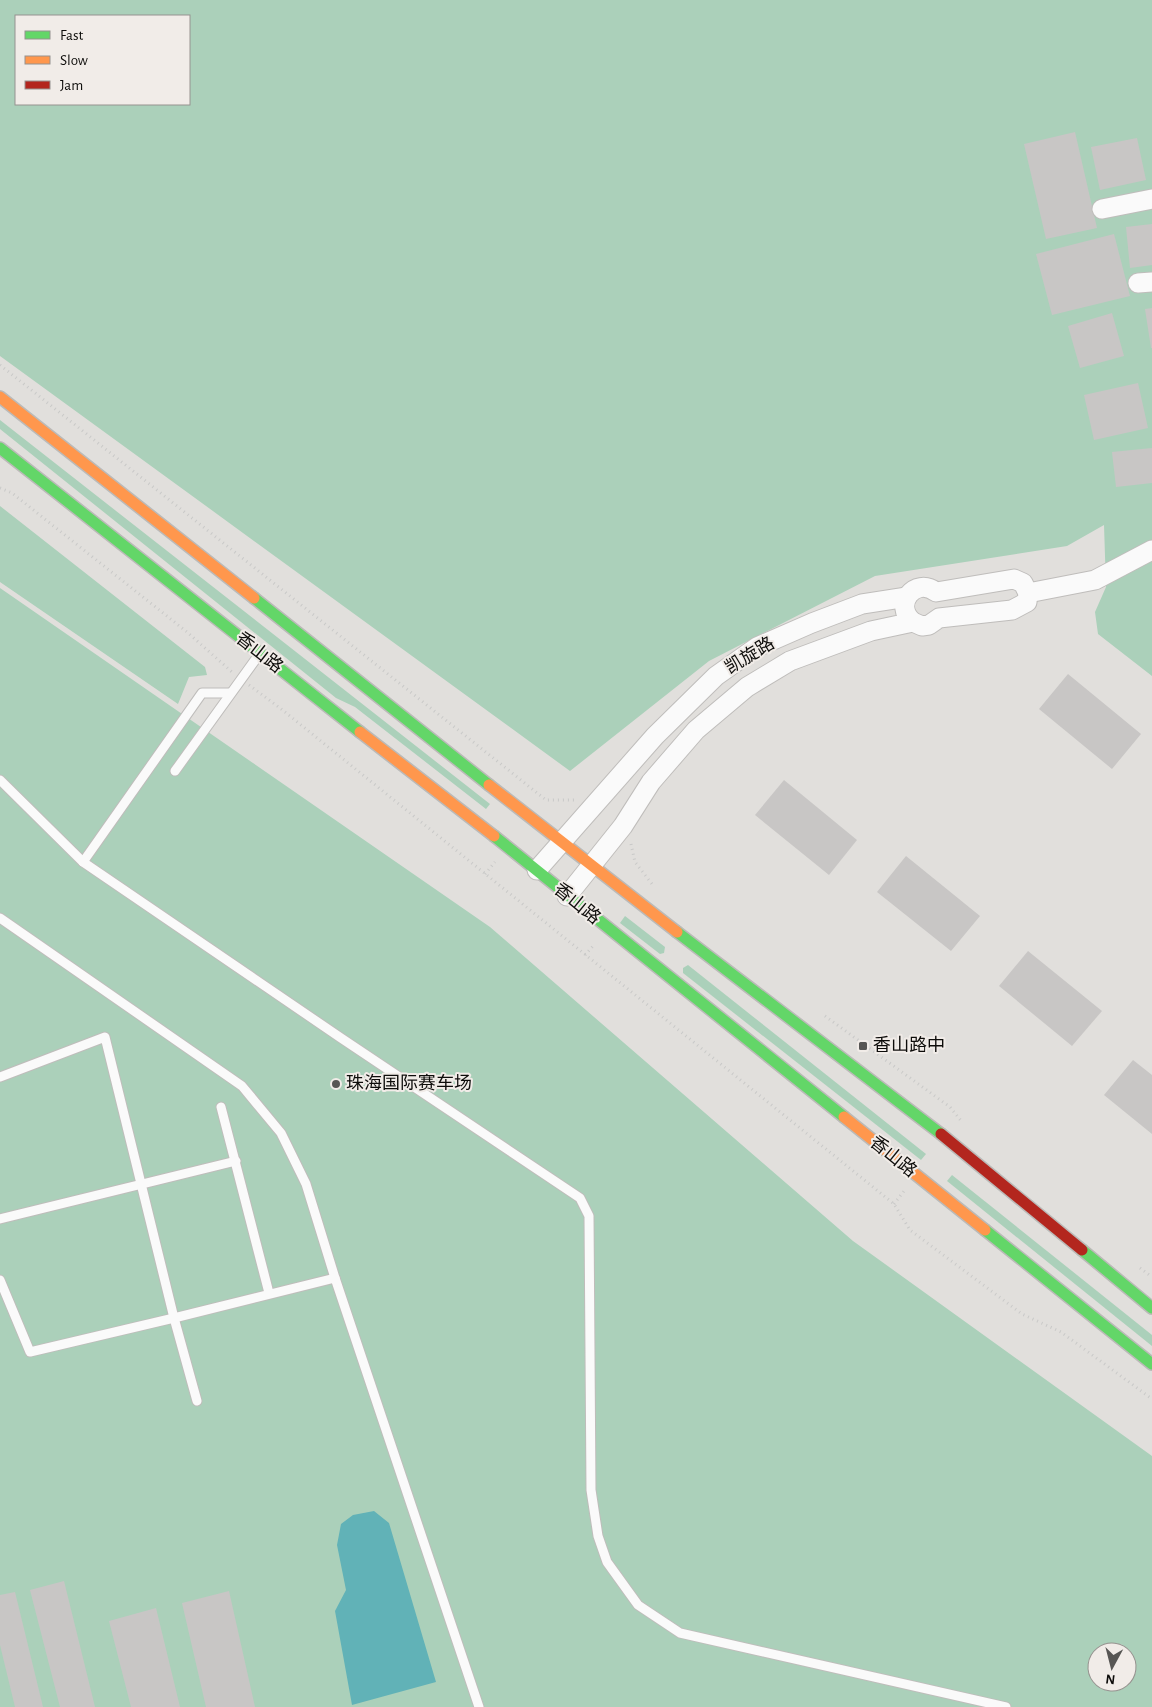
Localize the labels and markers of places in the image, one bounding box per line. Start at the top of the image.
place label: 香山路中 [873,1035,945,1055]
marker: 香山路中 [857,1040,869,1052]
place label: 珠海国际赛车场 [346,1073,472,1093]
marker: 珠海国际赛车场 [330,1078,342,1090]

